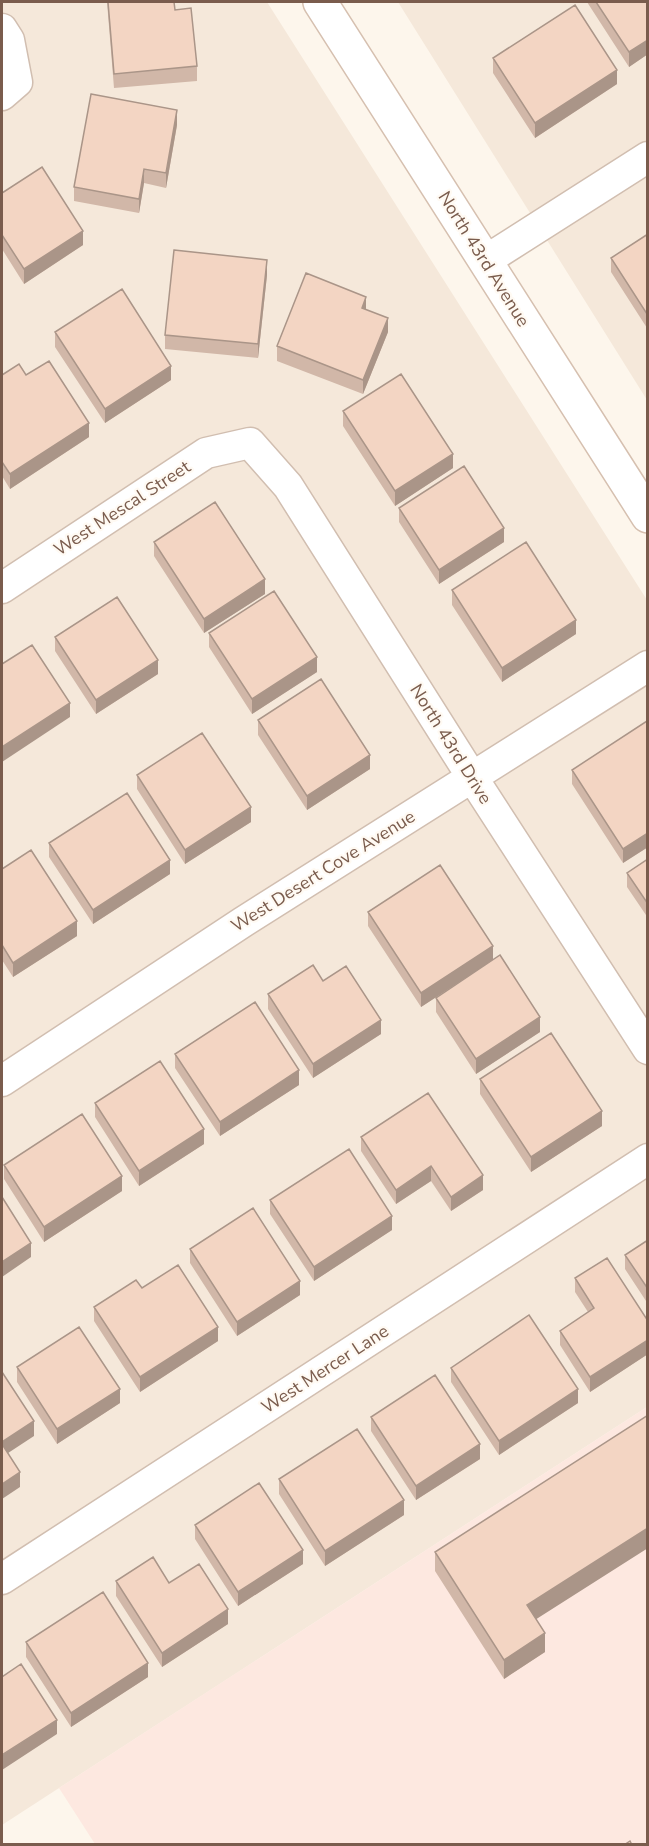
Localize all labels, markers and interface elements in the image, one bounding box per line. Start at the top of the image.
street label: North 43rd Avenue [433,187,535,331]
street label: West Mescal Street [49,454,196,561]
street label: North 43rd Drive [404,679,498,809]
street label: West Desert Cove Avenue [226,804,420,938]
street label: West Mercer Lane [257,1319,393,1419]

